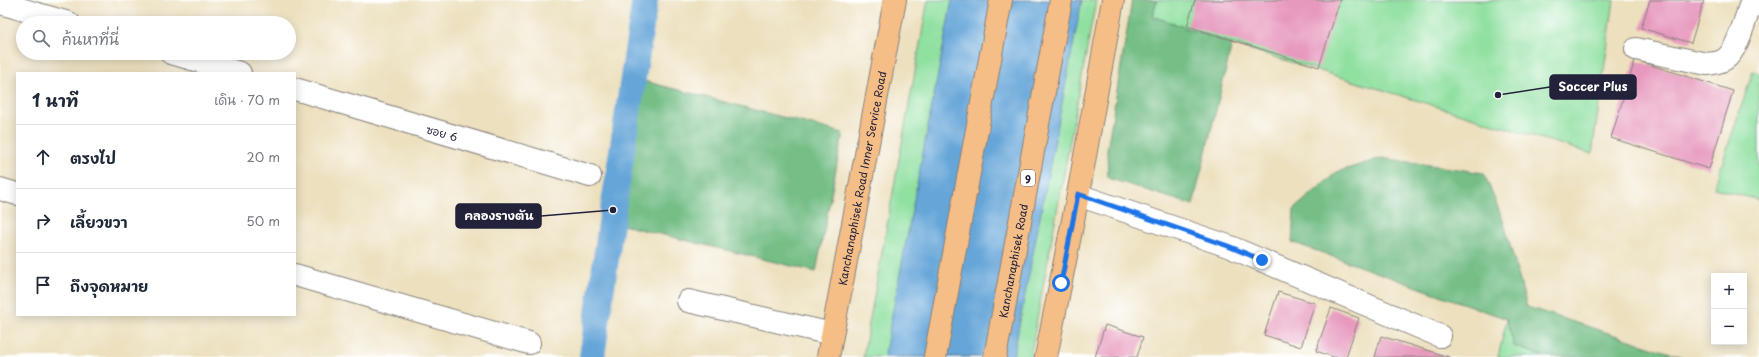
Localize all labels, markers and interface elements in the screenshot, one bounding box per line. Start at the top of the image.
search box [16,16,296,60]
icon: search [30,27,52,49]
text: ค้นหาที่นี่ [62,27,119,50]
street label: Kanchanaphisek Road Inner Service Road [833,70,890,287]
callout: Soccer Plus [1550,75,1636,99]
text: Soccer Plus [1559,77,1628,95]
text: 1 นาที [32,87,78,113]
text: เดิน · 70 m [214,90,280,109]
street label: ซอย 6 [424,120,460,146]
icon: ahead [32,146,54,168]
text: ตรงไป [70,146,116,169]
text: 20 m [246,147,280,166]
road number: 9 [1021,170,1035,186]
street label: Kanchanaphisek Road [994,202,1032,319]
callout: คลองรางตัน [456,204,541,228]
text: คลองรางตัน [464,206,534,224]
icon: right [32,210,54,232]
text: เลี้ยวขวา [70,210,128,233]
text: 50 m [246,211,280,230]
route end [1253,251,1271,269]
map controls [1711,273,1747,345]
button: + [1711,273,1747,309]
icon: arrive [32,274,54,296]
text: ถึงจุดหมาย [70,274,148,297]
route start [1052,274,1070,292]
button: − [1711,309,1747,345]

